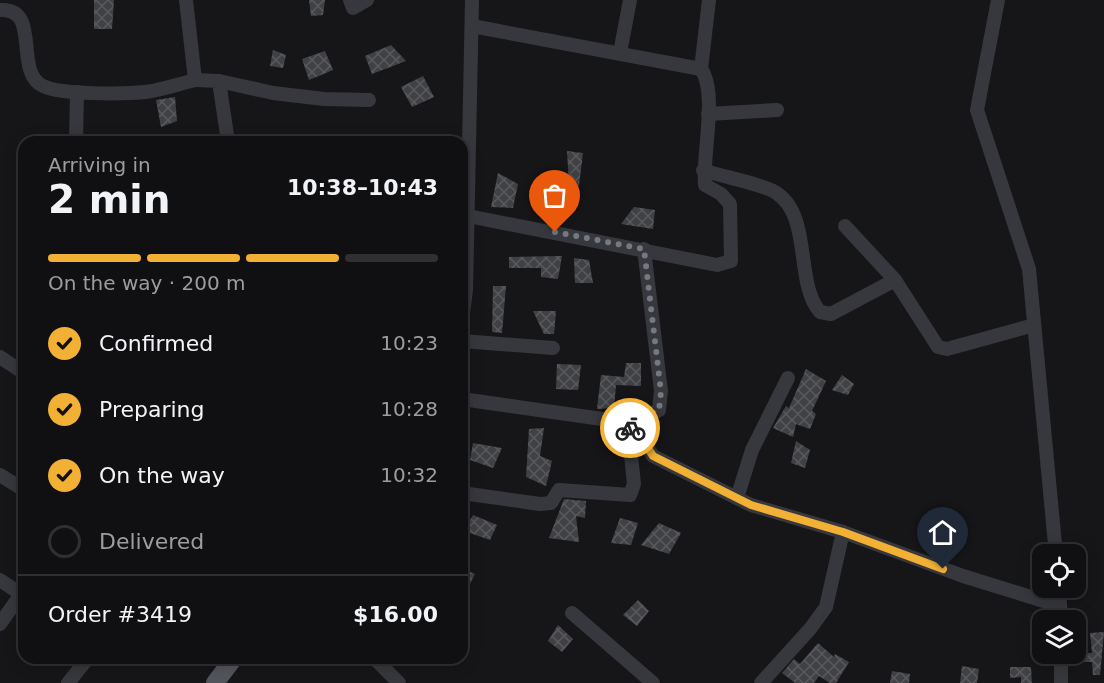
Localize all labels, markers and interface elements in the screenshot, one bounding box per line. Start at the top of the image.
text: Arriving in [48,153,151,177]
pin [529,170,580,232]
text: 10:38–10:43 [287,175,438,200]
text: 2 min [48,177,170,222]
icon: bag [538,179,571,212]
text: On the way · 200 m [48,271,246,295]
icon: check [48,327,81,360]
text: Confirmed [99,331,213,356]
text: 10:23 [380,331,438,355]
icon: check [48,393,81,426]
text: Preparing [99,397,205,422]
text: 10:28 [380,397,438,421]
courier [600,398,660,458]
icon: bike [614,412,647,445]
icon: check [48,459,81,492]
text: On the way [99,463,225,488]
text: 10:32 [380,463,438,487]
pin [917,507,968,569]
icon: home [926,516,959,549]
text: Delivered [99,529,204,554]
map controls [1032,544,1086,664]
button: locate [1032,544,1086,598]
text: Order #3419 [48,602,192,627]
text: $16.00 [353,602,438,627]
button: layers [1032,610,1086,664]

